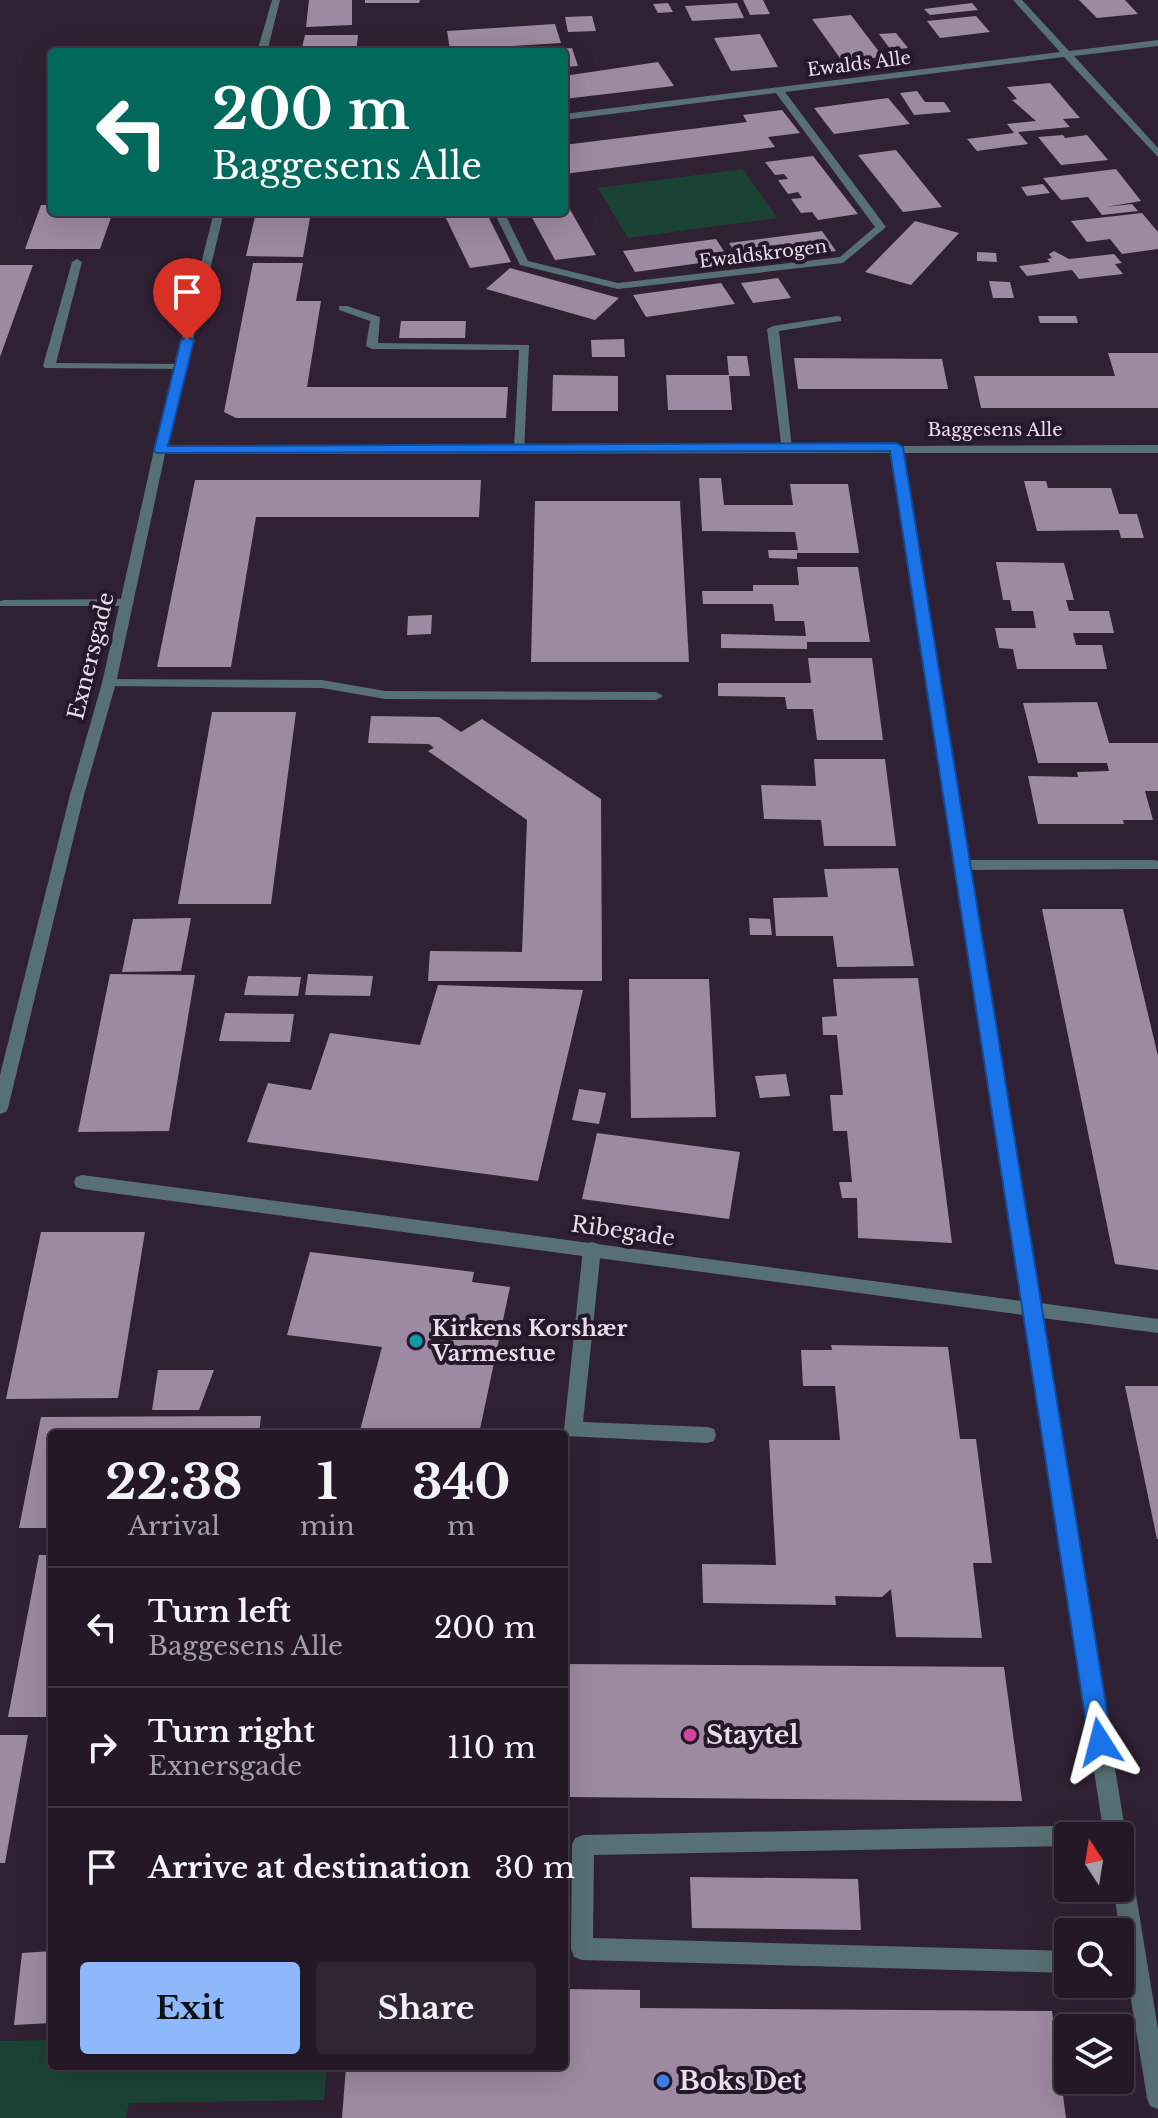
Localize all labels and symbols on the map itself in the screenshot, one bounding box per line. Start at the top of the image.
street label: Ewalds Alle [806,47,912,81]
street label: Ewaldskrogen [698,235,828,273]
pin [153,258,221,340]
street label: Baggesens Alle [928,419,1062,441]
street label: Exnersgade [62,589,120,723]
street label: Ribegade [569,1210,677,1252]
place label: Kirkens Korshær Varmestue [431,1315,627,1367]
marker: Kirkens Korshær Varmestue [407,1332,425,1350]
position arrow [1058,1700,1142,1784]
place label: Staytel [706,1719,798,1751]
marker: Staytel [681,1726,699,1744]
north arrow [1054,1822,1134,1902]
place label: Boks Det [679,2065,802,2097]
marker: Boks Det [654,2072,672,2090]

